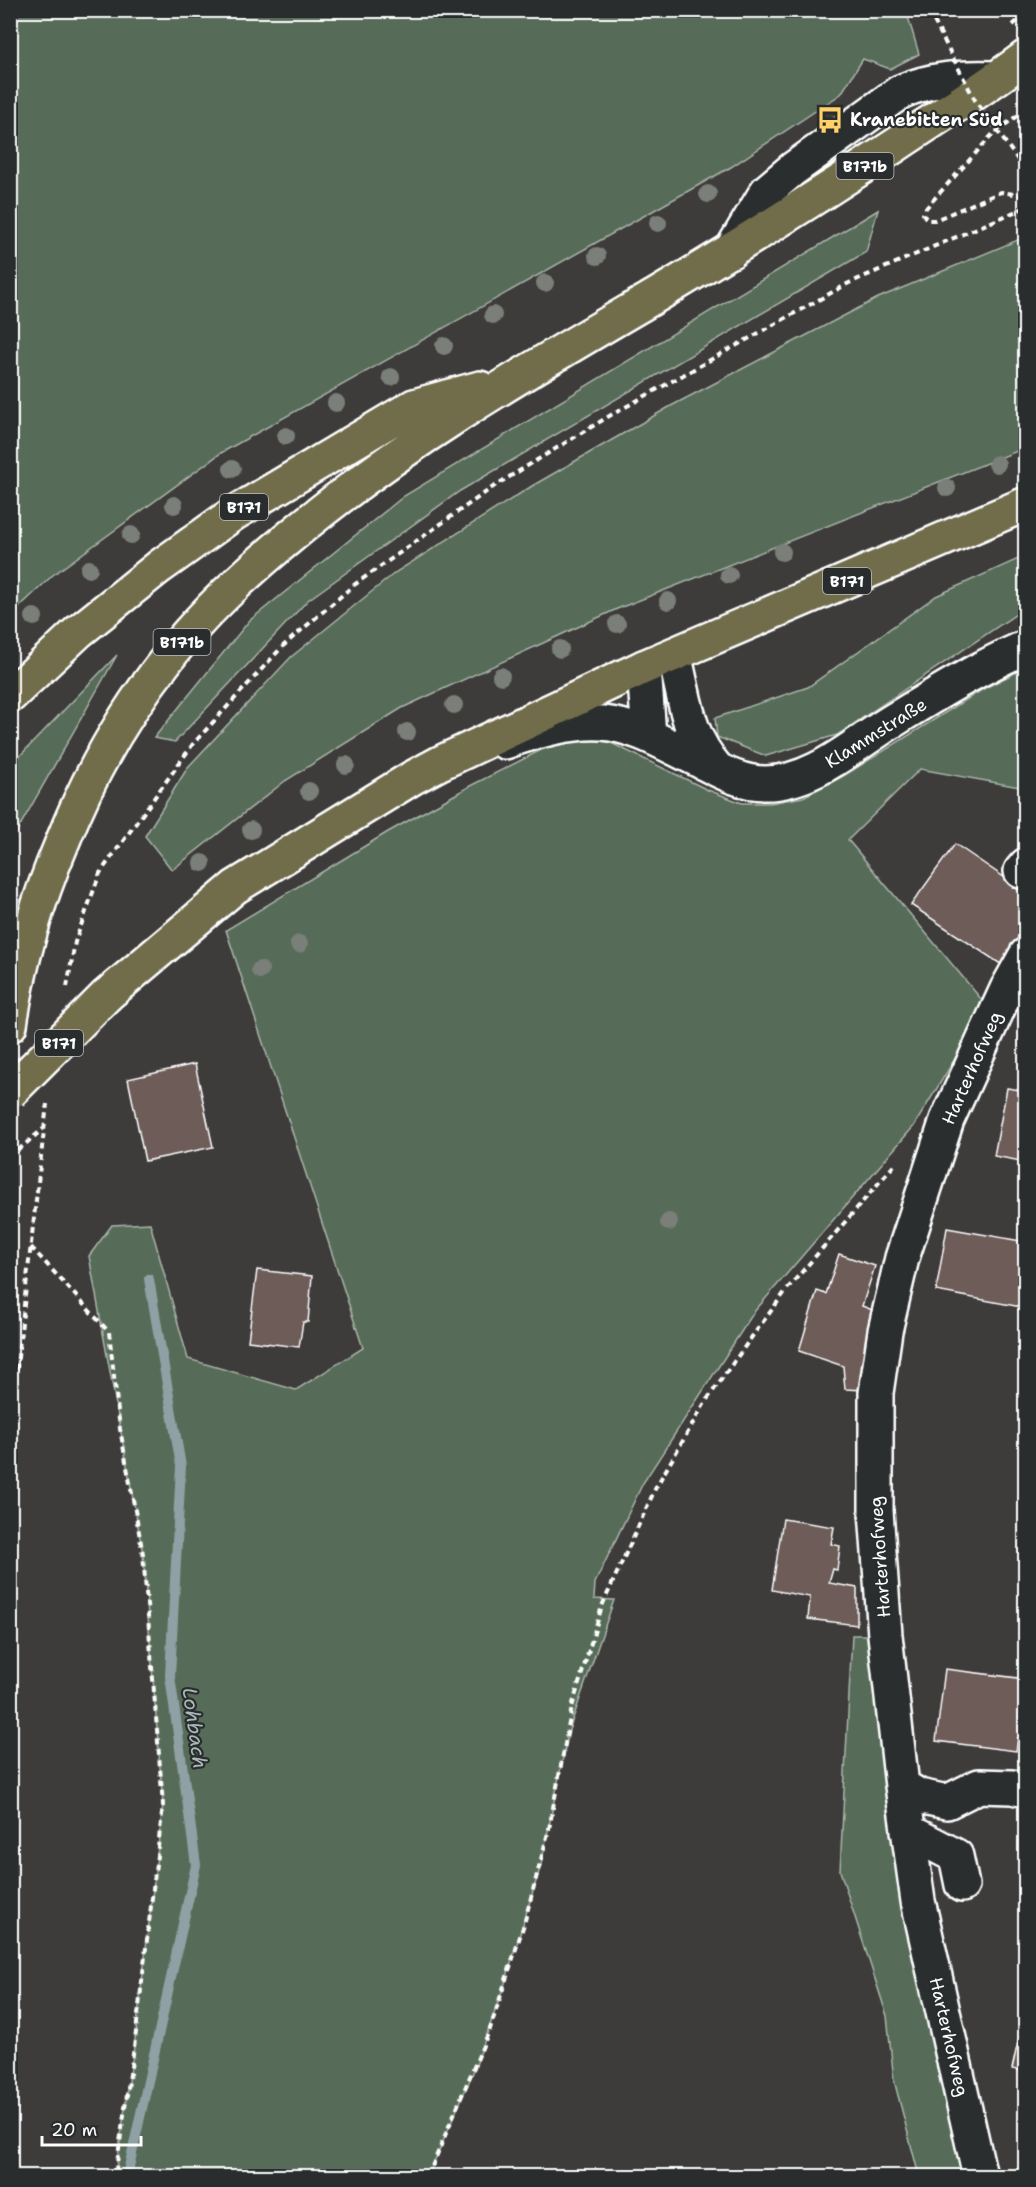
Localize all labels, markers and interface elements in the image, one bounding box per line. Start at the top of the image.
bus stop icon: Kranebitten Süd [815,105,845,135]
place label: Kranebitten Süd [850,108,1003,132]
road number: B171b [836,153,894,179]
road number: B171 [220,494,268,520]
road number: B171 [823,568,871,594]
road number: B171b [154,629,210,655]
street label: Klammstraße [821,692,931,774]
street label: Harterhofweg [936,1008,1008,1128]
road number: B171 [35,1030,83,1056]
street label: Harterhofweg [864,1495,896,1619]
water label: Lohbach [176,1686,214,1770]
street label: Harterhofweg [924,1975,974,2099]
scale bar [42,2109,141,2147]
text: 20 m [51,2118,97,2142]

